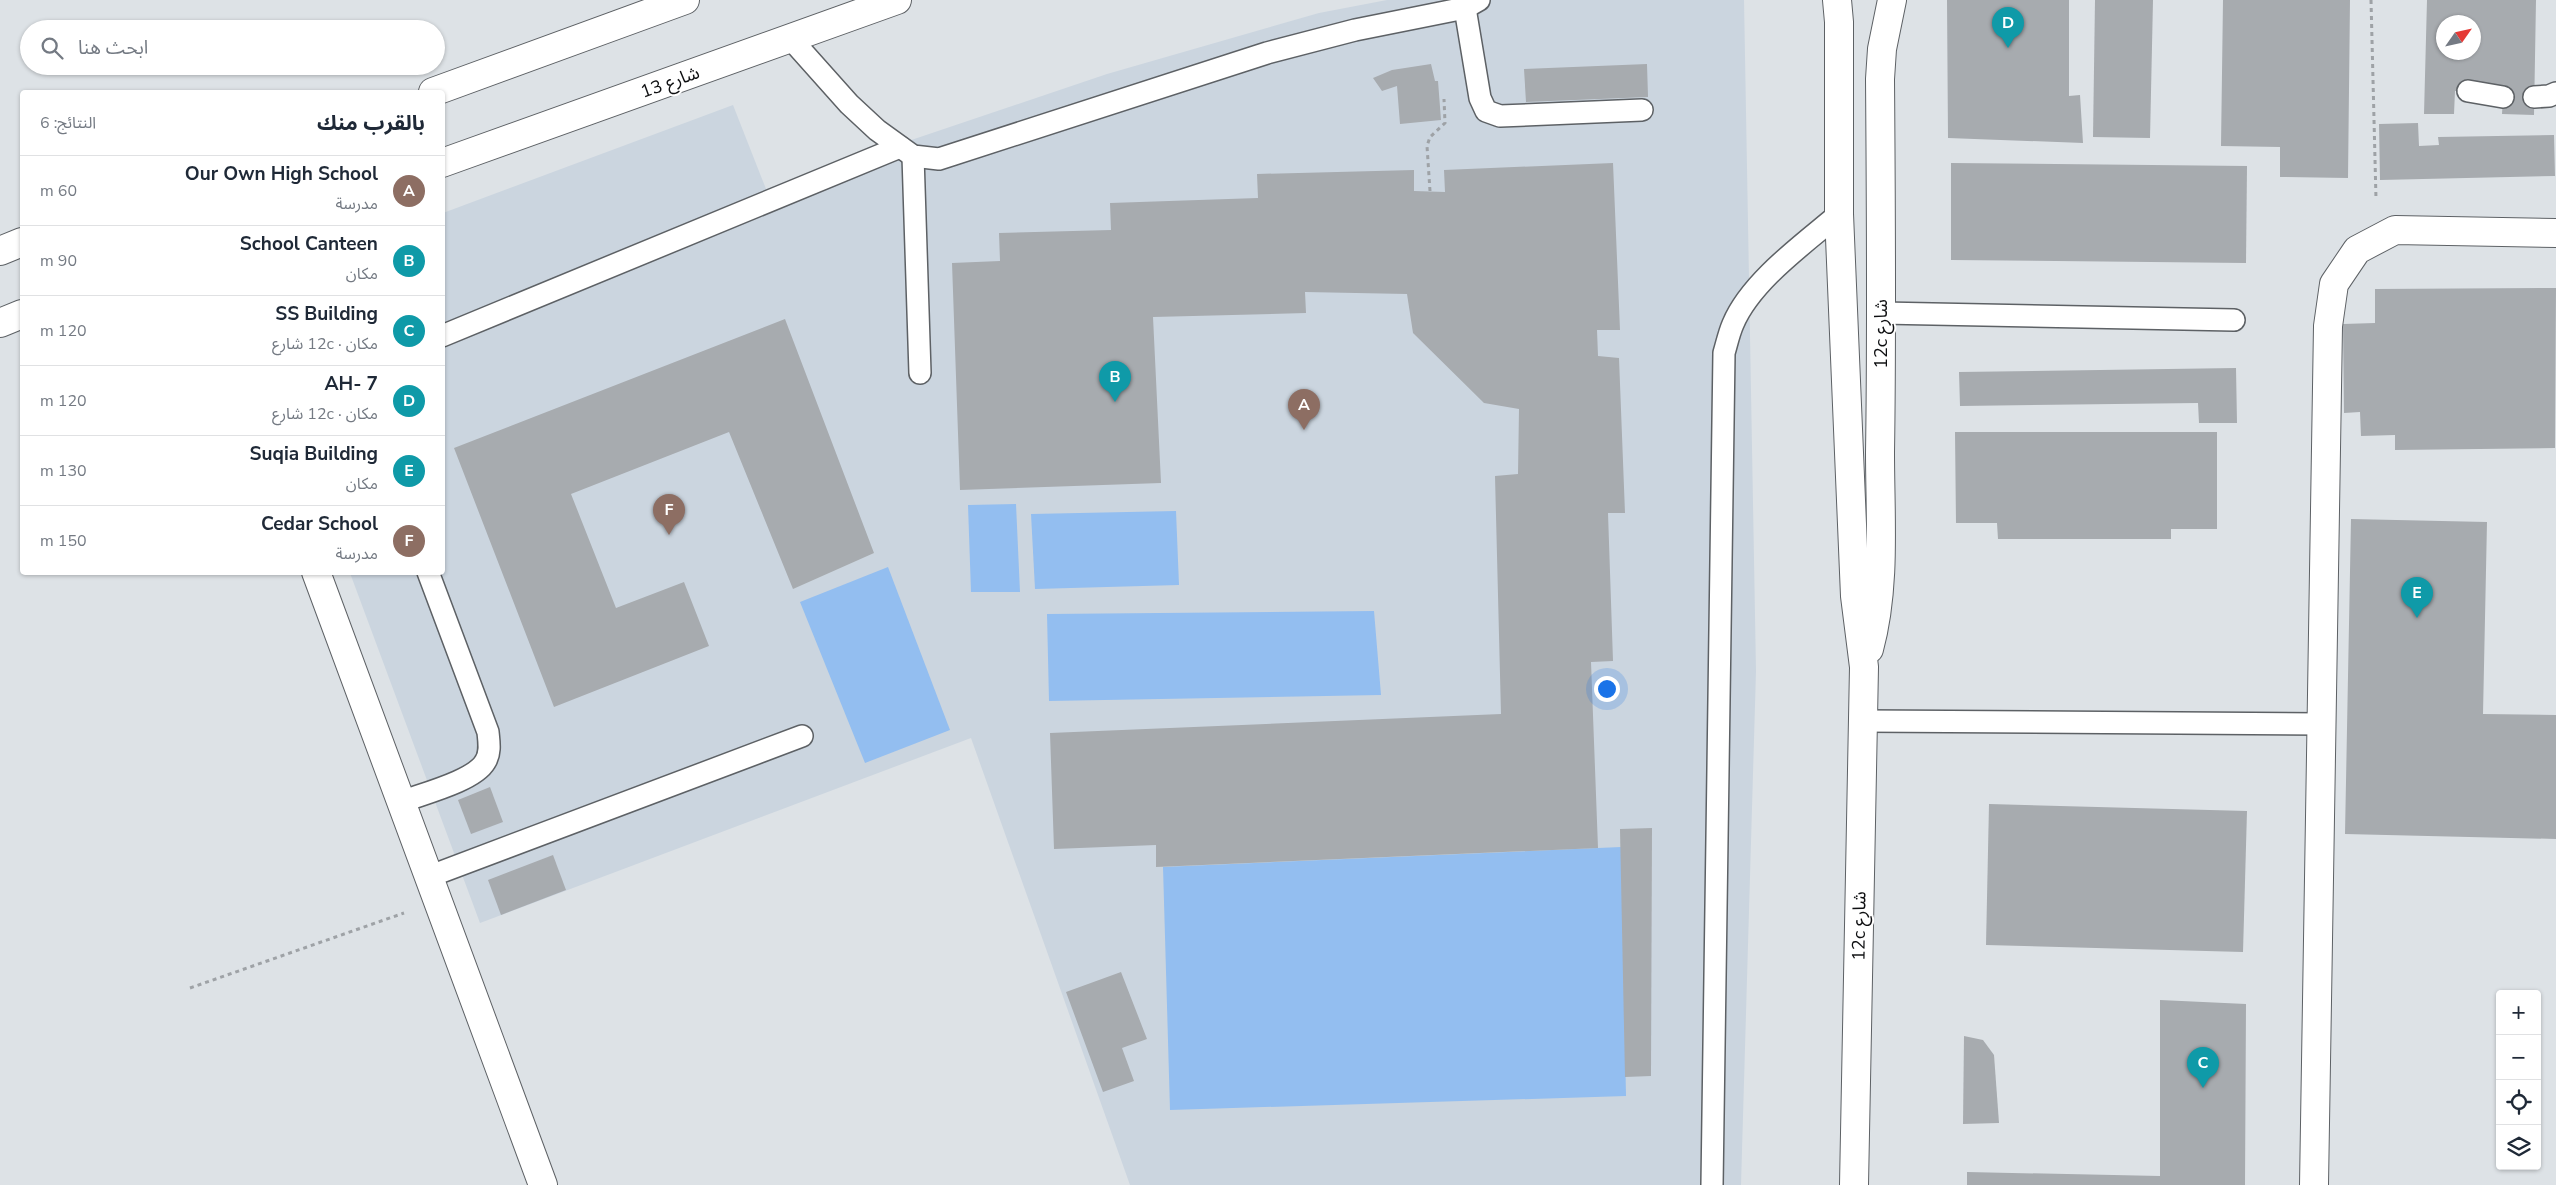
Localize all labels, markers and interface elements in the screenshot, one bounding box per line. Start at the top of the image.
pin: D [1992,7,2024,48]
north arrow [2436,15,2481,60]
search box [20,20,445,75]
icon: search [38,34,66,62]
text: ابحث هنا [78,35,148,61]
street label: شارع 13 [637,60,704,106]
text: بالقرب منك [317,109,425,137]
text: النتائج: 6 [40,112,96,134]
text: Our Own High School [185,161,378,187]
text: 60 m [40,180,77,202]
text: A [403,180,415,202]
text: مدرسة [335,193,378,215]
text: School Canteen [240,231,378,257]
text: 90 m [40,250,77,272]
text: B [404,250,415,272]
text: مكان [346,263,378,285]
street label: 12c شارع [1869,299,1895,369]
text: SS Building [275,301,378,327]
text: 120 m [40,320,87,342]
text: C [404,320,414,342]
text: مكان · 12c شارع [272,333,378,355]
pin: B [1099,361,1131,402]
text: AH- 7 [324,371,378,397]
pin: A [1288,389,1320,430]
text: 120 m [40,390,87,412]
text: D [403,390,415,412]
text: مكان · 12c شارع [272,403,378,425]
text: Suqia Building [250,441,378,467]
text: 130 m [40,460,87,482]
text: E [404,460,414,482]
text: مكان [346,473,378,495]
pin: F [653,494,685,535]
text: Cedar School [261,511,378,537]
text: 150 m [40,530,87,552]
text: F [405,530,414,552]
text: مدرسة [335,543,378,565]
pin: E [2401,577,2433,618]
your location [1594,676,1620,702]
street label: 12c شارع [1846,891,1874,961]
map controls [2496,990,2541,1170]
button: + [2496,990,2541,1035]
button: − [2496,1035,2541,1080]
pin: C [2187,1047,2219,1088]
button: locate [2496,1080,2541,1125]
button: layers [2496,1125,2541,1170]

